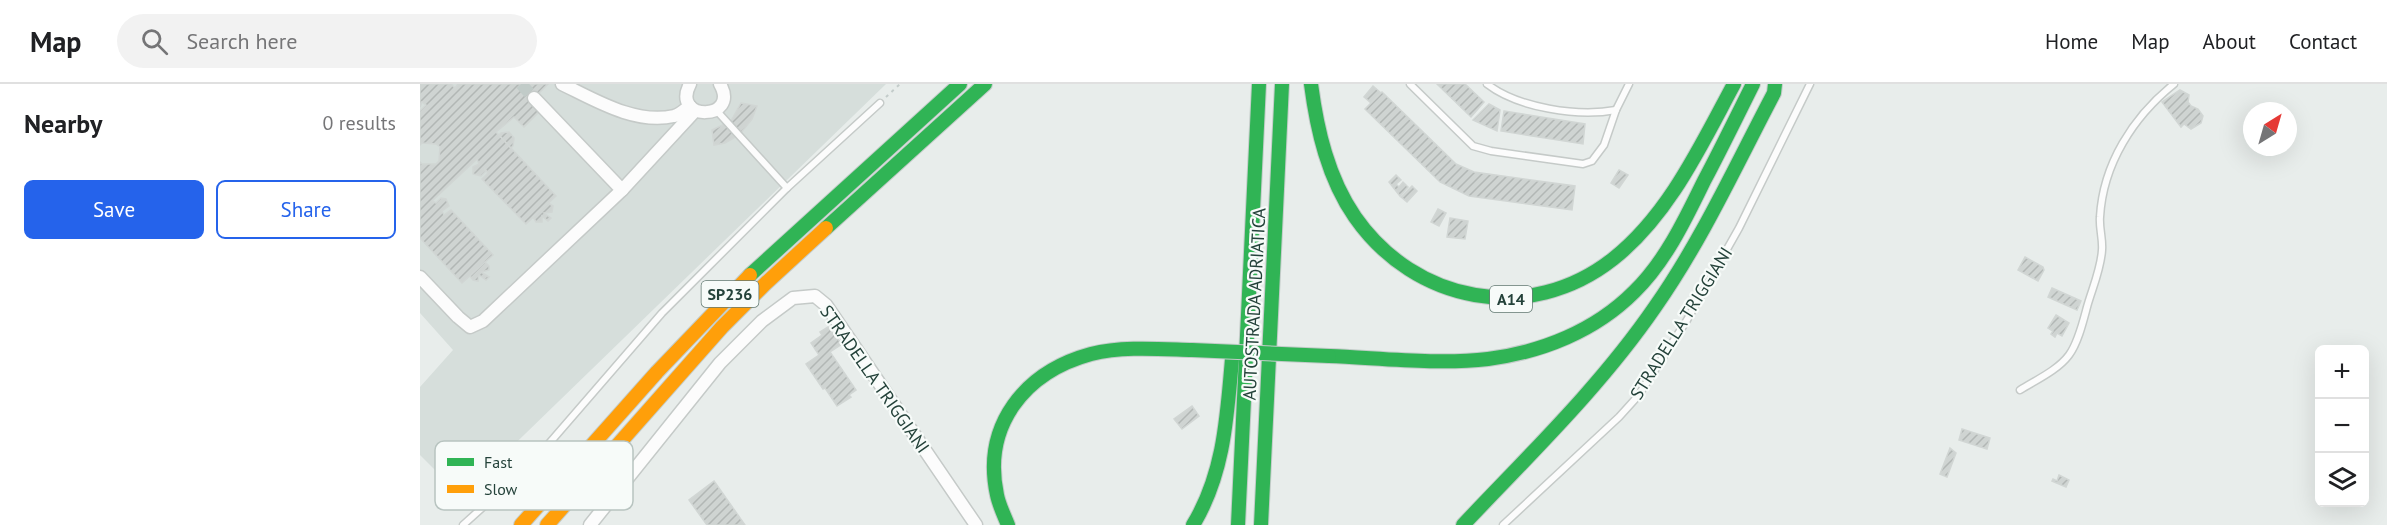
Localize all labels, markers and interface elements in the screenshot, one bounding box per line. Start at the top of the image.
search box [117,14,537,68]
text: Map [30,23,81,60]
icon: search [138,25,171,58]
text: Search here [186,27,297,55]
text: Home [2045,28,2098,55]
text: Map [2131,28,2170,55]
text: About [2203,28,2256,55]
text: Contact [2289,28,2357,55]
north arrow [2243,102,2297,156]
text: Nearby [24,107,102,140]
text: 0 results [323,110,396,136]
button: Save [24,180,204,239]
button: Share [216,180,396,239]
street label: AUTOSTRADA ADRIATICA [1237,207,1271,401]
street label: STRADELLA TRIGGIANI [1625,242,1737,404]
road number: SP236 [702,281,758,307]
road number: A14 [1490,286,1532,312]
street label: STRADELLA TRIGGIANI [815,300,935,458]
map controls [2315,345,2369,507]
button: + [2315,345,2369,399]
button: − [2315,399,2369,453]
legend [435,441,633,510]
text: Fast [484,452,513,472]
button: layers [2315,453,2369,507]
text: Slow [484,479,518,499]

